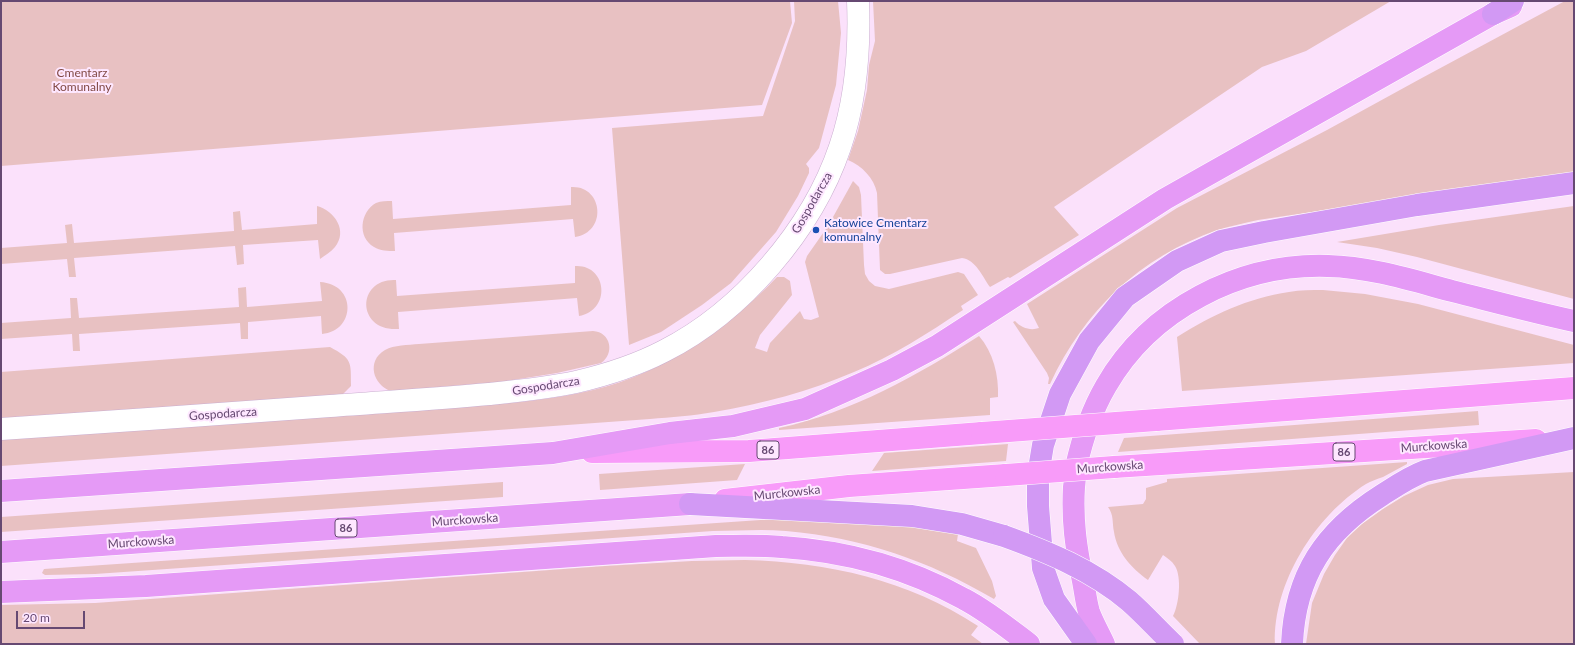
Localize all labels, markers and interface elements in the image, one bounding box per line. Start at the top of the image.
park label: Cmentarz Komunalny [52,66,112,94]
street label: Gospodarcza [789,170,835,236]
place label: Katowice Cmentarz komunalny [824,216,927,244]
marker: Katowice Cmentarz komunalny [811,225,821,235]
street label: Gospodarcza [511,374,581,398]
street label: Gospodarcza [189,404,257,424]
street label: Murckowska [1400,436,1468,456]
road number: 86 [757,441,779,459]
road number: 86 [1333,443,1355,461]
street label: Murckowska [1076,457,1144,477]
street label: Murckowska [753,482,821,504]
street label: Murckowska [431,510,499,530]
road number: 86 [335,519,357,537]
street label: Murckowska [107,532,175,552]
scale bar [18,603,87,629]
text: 20 m [23,610,50,625]

